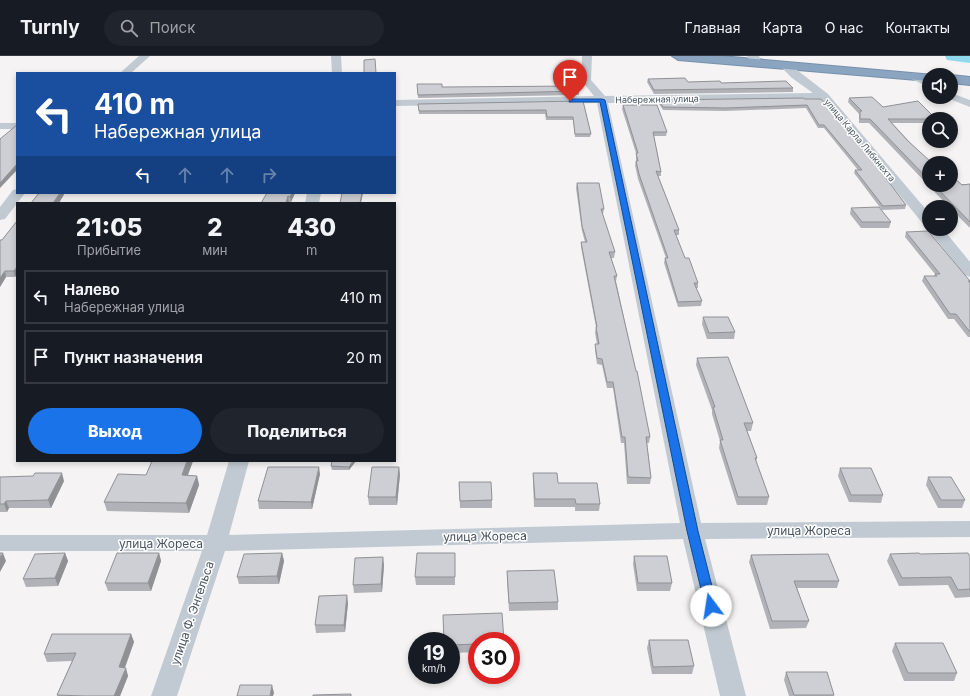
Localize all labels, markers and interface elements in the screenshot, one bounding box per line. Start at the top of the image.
search box [104,10,384,46]
text: Turnly [20,16,80,39]
icon: search [118,17,140,39]
text: Поиск [150,18,195,37]
text: Главная [685,19,740,36]
text: Карта [762,19,803,36]
text: О нас [825,19,863,36]
text: Контакты [885,19,950,36]
pin [553,60,587,101]
icon: arrive [559,66,581,88]
map controls [922,68,958,236]
button: sound [922,68,958,104]
text: 410 m [94,87,175,121]
icon: left [28,88,80,140]
street label: Набережная улица [615,93,699,105]
street label: улица Карла Либкнехта [822,96,898,184]
button: search [922,112,958,148]
text: Набережная улица [94,121,261,142]
button: + [922,156,958,192]
icon: left [132,164,154,186]
icon: ahead [174,164,196,186]
icon: ahead [216,164,238,186]
icon: right [258,164,280,186]
button: − [922,200,958,236]
text: 21:05 [76,213,142,242]
text: 2 [207,213,222,242]
text: 430 [287,213,336,242]
text: Прибытие [77,242,141,258]
text: мин [202,242,228,258]
text: m [306,242,317,258]
text: Налево [64,280,120,299]
icon: left [30,286,52,308]
text: 410 m [340,288,382,307]
text: Набережная улица [64,299,185,315]
icon: arrive [30,346,52,368]
text: Пункт назначения [64,348,203,367]
text: 20 m [346,348,382,367]
button: Выход [28,408,202,454]
button: Поделиться [210,408,384,454]
street label: улица Жореса [767,523,851,538]
street label: улица Жореса [443,528,527,544]
street label: улица Жореса [119,536,203,551]
street label: улица Ф. Энгельса [167,559,217,667]
position arrow [690,585,732,627]
speed limit sign: 30 [468,632,520,684]
text: 19 [423,641,445,665]
text: km/h [422,662,446,674]

